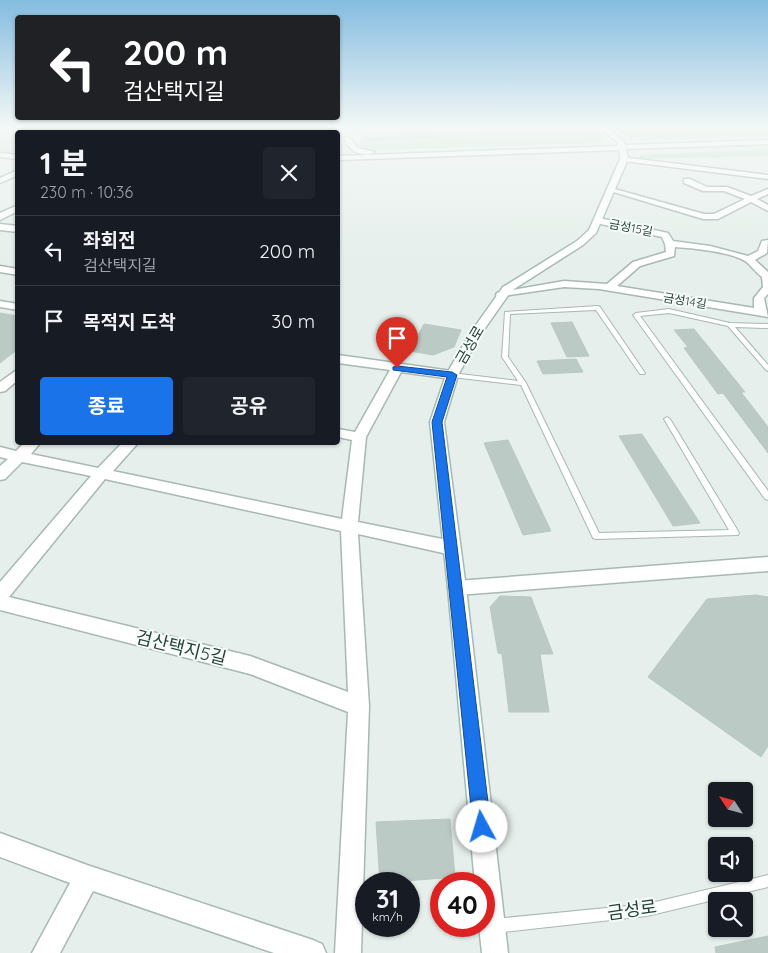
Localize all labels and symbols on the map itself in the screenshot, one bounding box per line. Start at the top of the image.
street label: 금성15길 [608,216,654,239]
street label: 금성14길 [662,290,708,311]
pin [376,317,418,368]
street label: 금성로 [451,322,488,367]
street label: 검산택지5길 [133,625,229,670]
north arrow [708,782,752,828]
position arrow [455,800,507,852]
speed limit sign: 40 [430,872,495,937]
street label: 금성로 [606,895,658,924]

